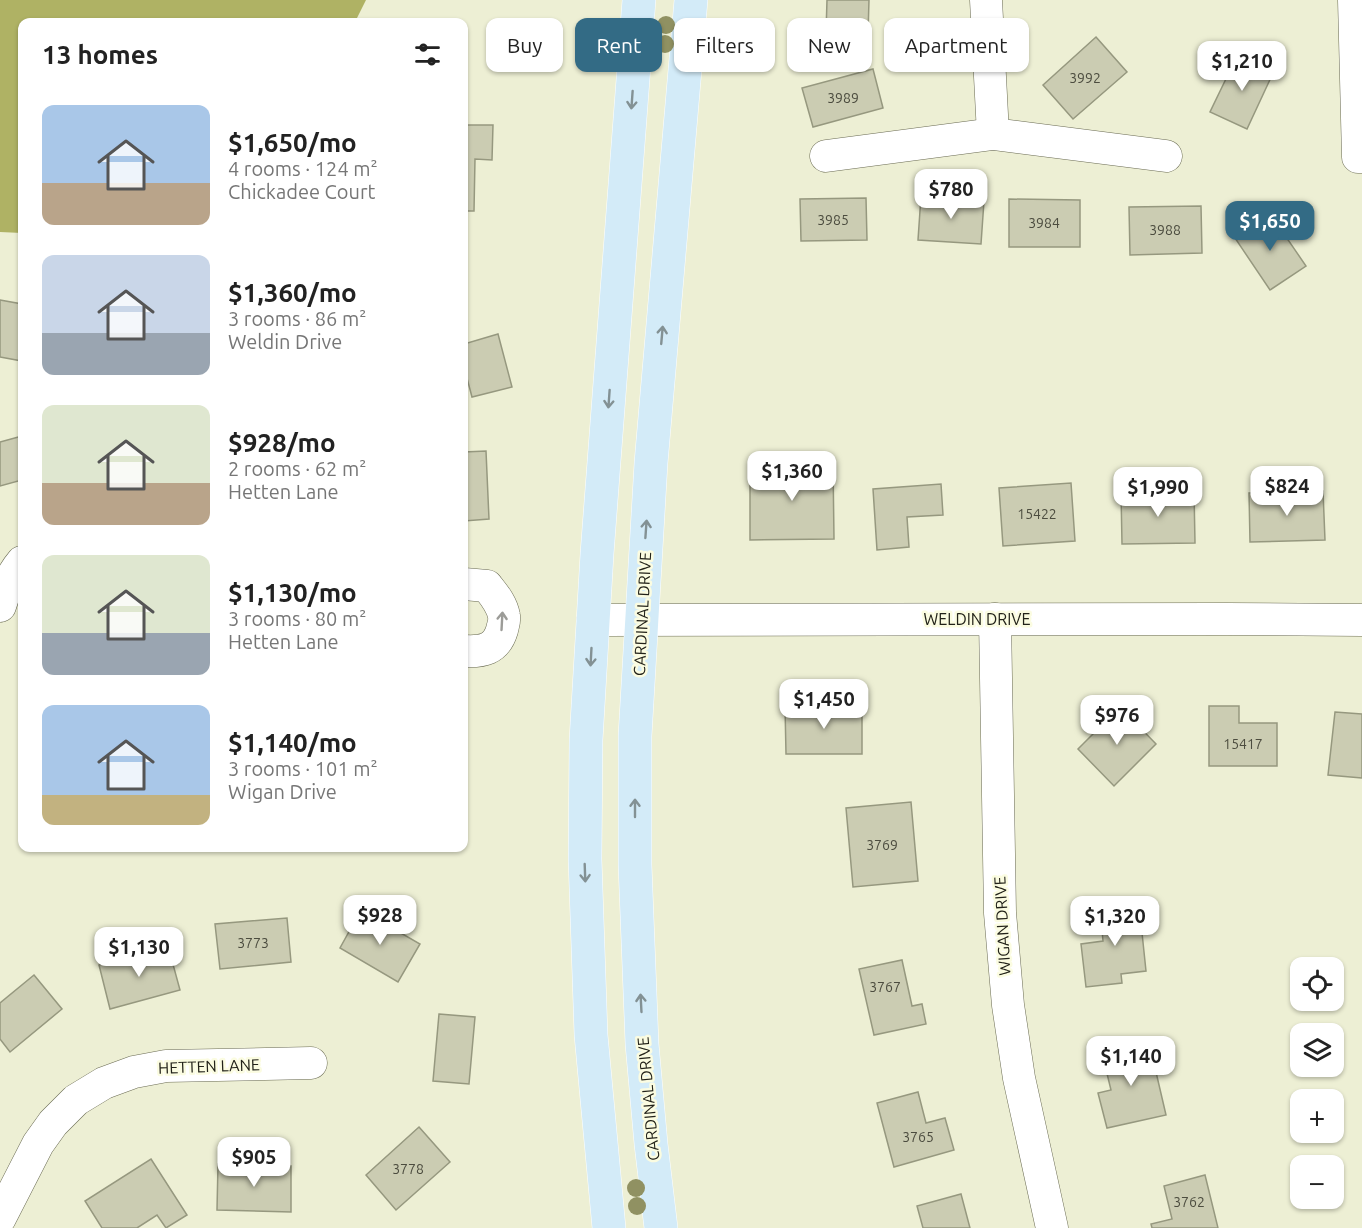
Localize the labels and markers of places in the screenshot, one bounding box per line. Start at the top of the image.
pin: $1,210 [1193,41,1291,92]
pin: $780 [915,169,987,220]
pin: $1,650 [1221,201,1319,252]
pin: $1,360 [743,451,841,502]
pin: $824 [1251,466,1323,517]
pin: $1,990 [1109,467,1207,518]
pin: $1,450 [775,679,873,730]
pin: $976 [1081,695,1153,746]
pin: $928 [344,895,416,946]
pin: $1,320 [1066,896,1164,947]
pin: $1,130 [90,927,188,978]
pin: $1,140 [1082,1036,1180,1087]
pin: $905 [218,1137,290,1188]

